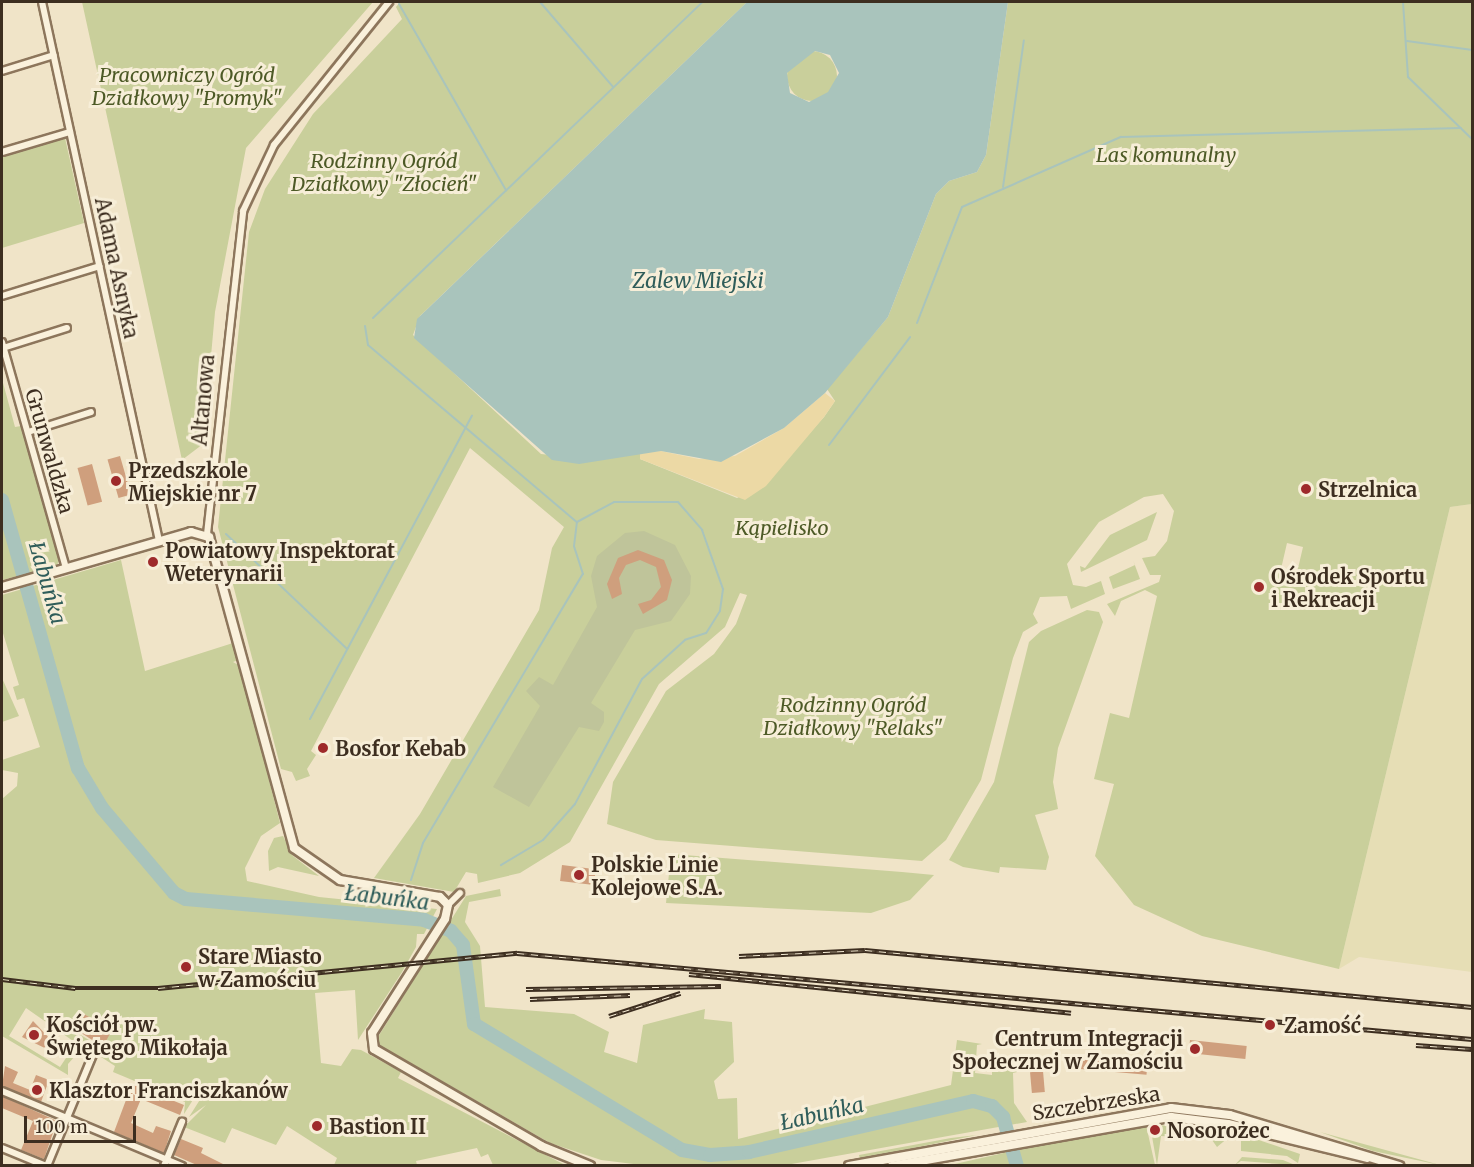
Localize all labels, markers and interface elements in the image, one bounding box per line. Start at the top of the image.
park label: Pracowniczy Ogród Działkowy "Promyk" [92,63,282,110]
park label: Las komunalny [1096,142,1236,166]
park label: Rodzinny Ogród Działkowy "Złocień" [291,149,477,196]
street label: Adama Asnyka [90,195,144,341]
water label: Zalew Miejski [632,268,764,294]
street label: Altanowa [187,353,219,447]
street label: Grunwaldzka [21,386,79,516]
place label: Przedszkole Miejskie nr 7 [128,458,257,505]
marker: Przedszkole Miejskie nr 7 [109,474,123,488]
place label: Strzelnica [1318,477,1417,501]
marker: Strzelnica [1299,482,1313,496]
park label: Kąpielisko [735,515,829,539]
place label: Powiatowy Inspektorat Weterynarii [165,538,395,585]
water label: Łabuńka [23,539,71,627]
marker: Powiatowy Inspektorat Weterynarii [146,555,160,569]
place label: Ośrodek Sportu i Rekreacji [1271,564,1425,611]
marker: Ośrodek Sportu i Rekreacji [1252,580,1266,594]
park label: Rodzinny Ogród Działkowy "Relaks" [763,692,943,739]
place label: Bosfor Kebab [335,736,466,760]
marker: Bosfor Kebab [316,741,330,755]
place label: Polskie Linie Kolejowe S.A. [591,852,723,899]
marker: Polskie Linie Kolejowe S.A. [572,868,586,882]
water label: Łabuńka [343,880,431,916]
place label: Stare Miasto w Zamościu [198,944,322,991]
marker: Stare Miasto w Zamościu [179,960,193,974]
place label: Kościół pw. Świętego Mikołaja [46,1012,228,1059]
place label: Zamość [1284,1013,1361,1037]
marker: Zamość [1261,1016,1279,1034]
place label: Centrum Integracji Społecznej w Zamościu [952,1026,1183,1073]
marker: Kościół pw. Świętego Mikołaja [27,1028,41,1042]
marker: Centrum Integracji Społecznej w Zamościu [1188,1042,1202,1056]
place label: Klasztor Franciszkanów [49,1078,288,1102]
street label: Szczebrzeska [1030,1081,1162,1125]
marker: Klasztor Franciszkanów [30,1083,44,1097]
water label: Łabuńka [778,1092,866,1136]
scale bar [27,1104,140,1142]
place label: Bastion II [329,1114,426,1138]
text: 100 m [35,1115,88,1138]
place label: Nosorożec [1167,1118,1270,1142]
marker: Bastion II [310,1119,324,1133]
marker: Nosorożec [1148,1123,1162,1137]

